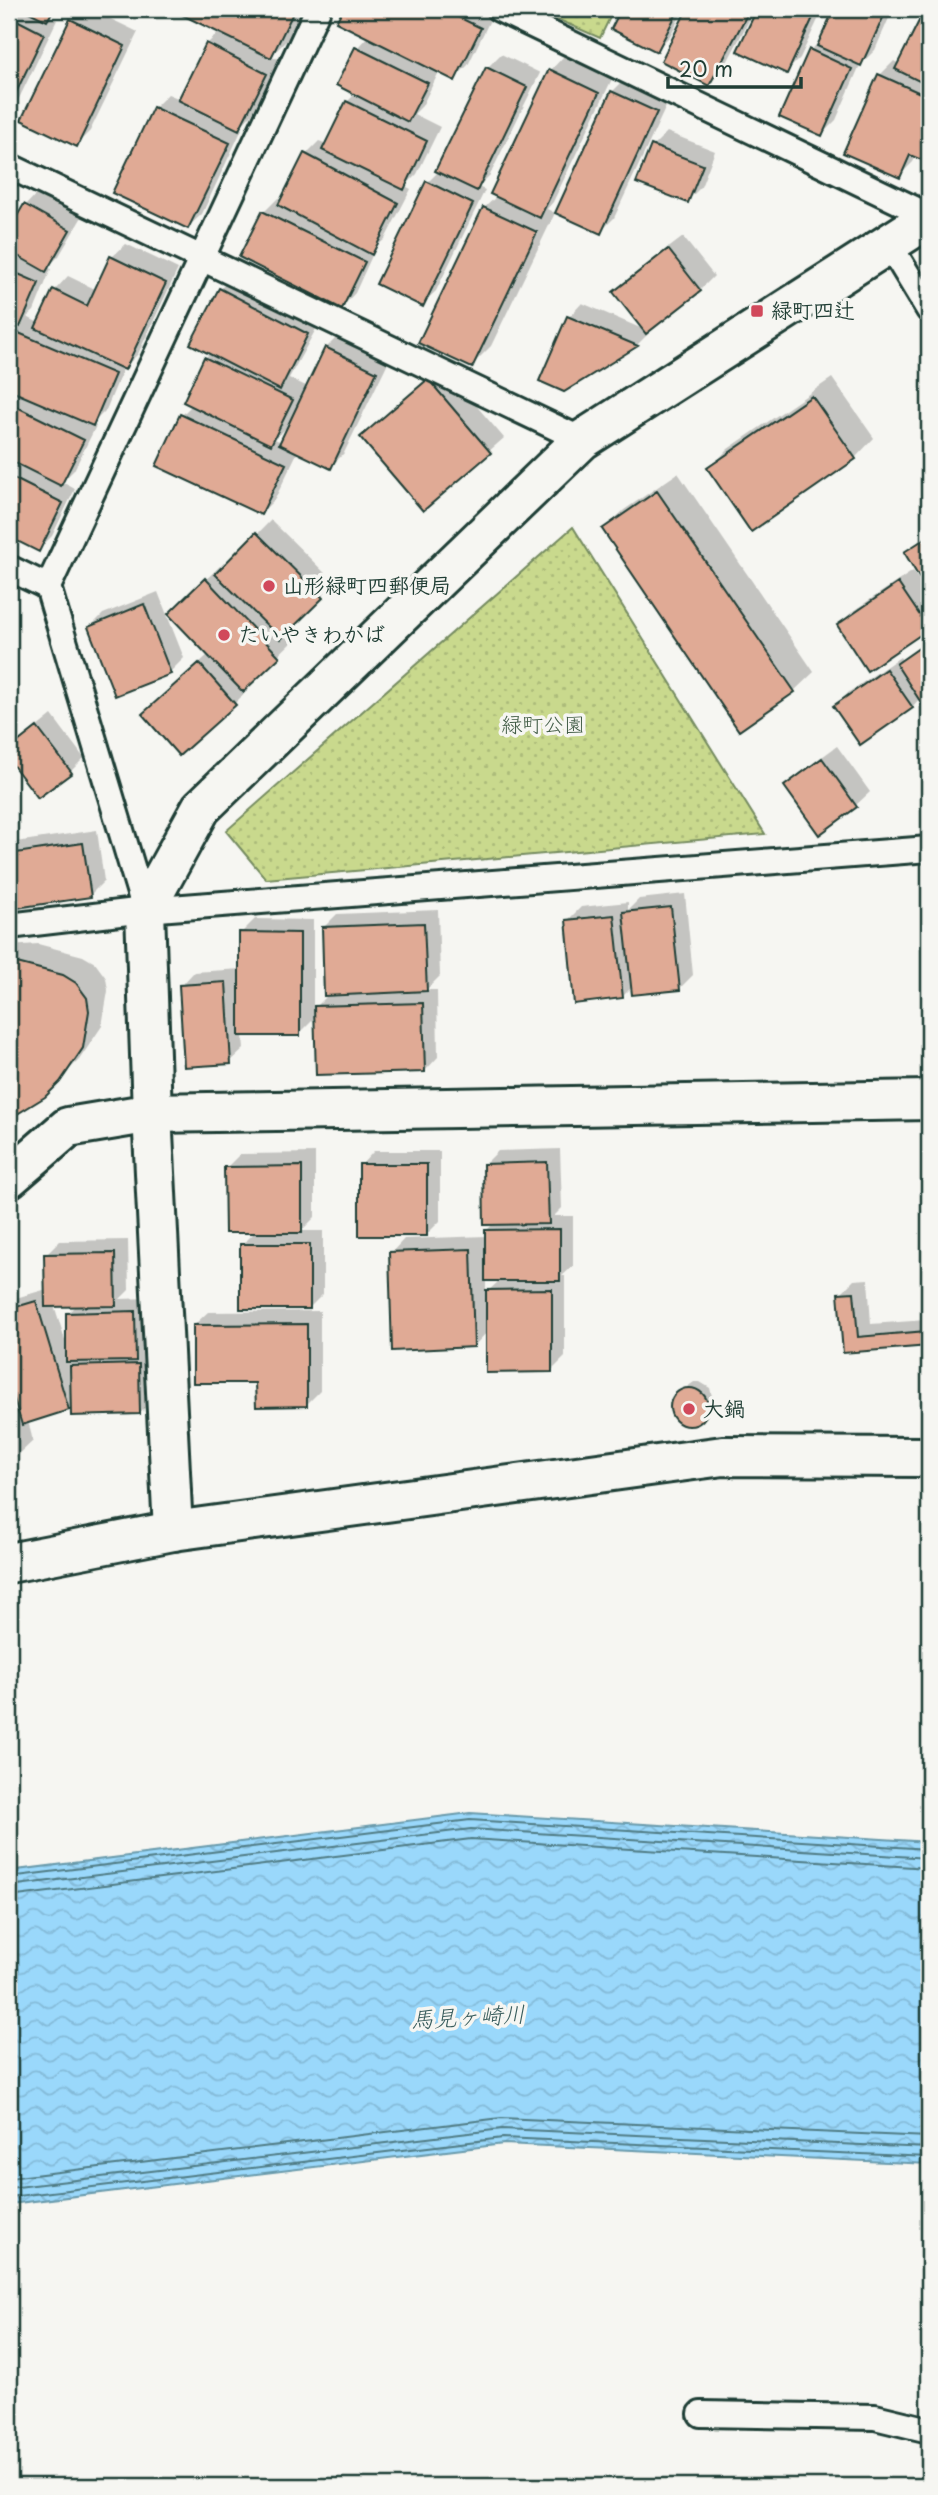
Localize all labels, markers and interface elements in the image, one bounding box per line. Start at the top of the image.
scale bar [668,46,802,90]
text: 20 m [679,52,733,84]
place label: 緑町四辻 [771,293,855,325]
marker: 緑町四辻 [749,303,765,319]
place label: 山形緑町四郵便局 [283,568,451,600]
marker: 山形緑町四郵便局 [261,578,277,594]
place label: たいやきわかば [238,617,385,649]
marker: たいやきわかば [216,627,232,643]
park label: 緑町公園 [501,707,585,739]
place label: 大鍋 [703,1391,745,1423]
marker: 大鍋 [681,1401,697,1417]
water label: 馬見ヶ崎川 [410,1995,526,2036]

